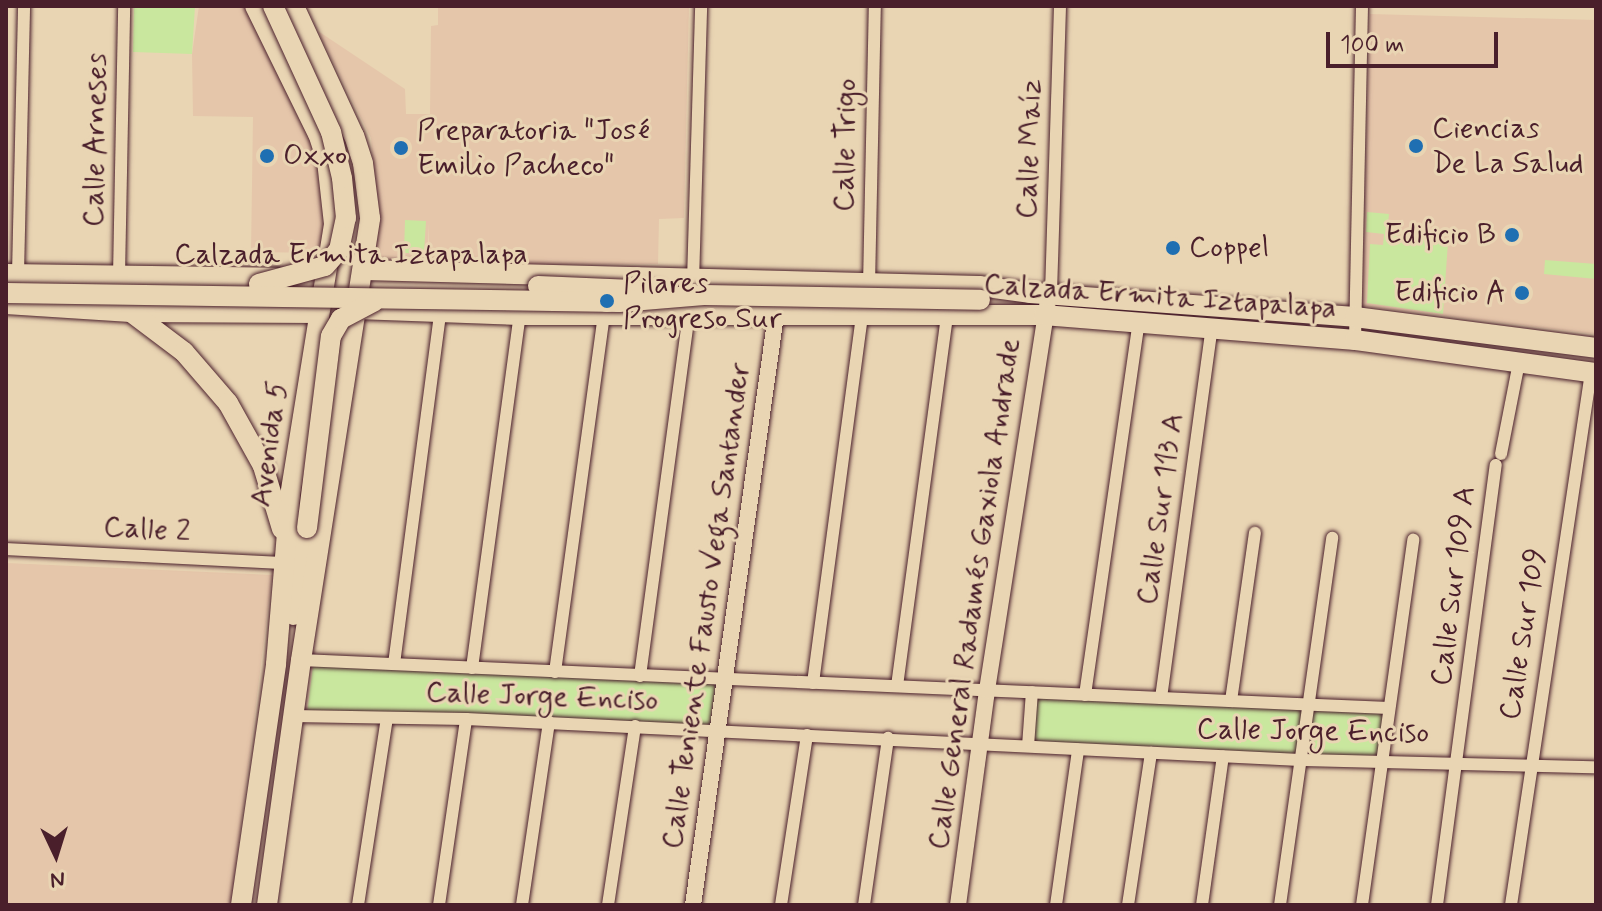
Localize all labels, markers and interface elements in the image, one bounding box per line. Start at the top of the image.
scale bar [1330,16,1502,66]
text: 100 m [1340,30,1404,61]
street label: Calle Arneses [76,53,116,227]
street label: Calle Trigo [827,78,865,212]
street label: Calle Maíz [1010,80,1050,218]
place label: Ciencias De La Salud [1432,111,1581,182]
place label: Preparatoria "José Emilio Pacheco" [417,113,650,184]
marker: Ciencias De La Salud [1407,137,1425,155]
place label: Oxxo [283,138,347,174]
marker: Preparatoria "José Emilio Pacheco" [392,139,410,157]
marker: Oxxo [258,147,276,165]
place label: Edificio B [1385,217,1496,253]
marker: Edificio B [1503,226,1521,244]
place label: Coppel [1189,230,1269,266]
street label: Calzada Ermita Iztapalapa [174,237,528,273]
marker: Coppel [1164,239,1182,257]
place label: Pilares Progreso Sur [623,266,779,336]
street label: Calzada Ermita Iztapalapa [983,267,1337,327]
place label: Edificio A [1394,275,1506,311]
marker: Edificio A [1513,284,1531,302]
marker: Pilares Progreso Sur [598,292,616,310]
street label: Calle General Radamés Gaxiola Andrade [921,336,1029,852]
street label: Calle Teniente Fausto Vega Santander [655,363,759,849]
street label: Avenida 5 [243,379,297,509]
street label: Calle Sur 113 A [1130,412,1192,606]
street label: Calle Sur 109 A [1424,485,1484,687]
street label: Calle 2 [102,510,192,550]
street label: Calle Sur 109 [1493,547,1555,721]
street label: Calle Jorge Enciso [428,675,656,719]
street label: Calle Jorge Enciso [1199,712,1427,752]
north arrow [16,815,96,895]
text: N [49,864,66,893]

